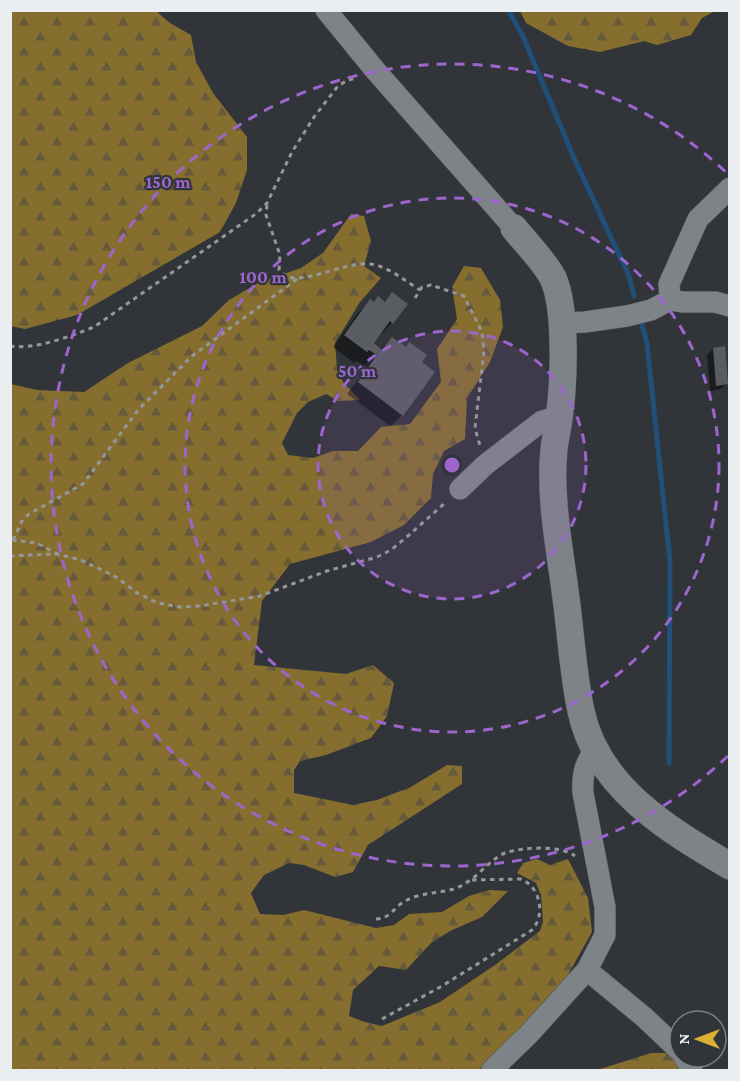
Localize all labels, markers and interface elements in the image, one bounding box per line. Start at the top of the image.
text: 150 m [145,172,191,192]
text: 100 m [239,267,287,287]
text: 50 m [338,361,377,381]
centre of rings [442,455,462,475]
north arrow [668,1009,728,1069]
text: N [675,1033,692,1044]

